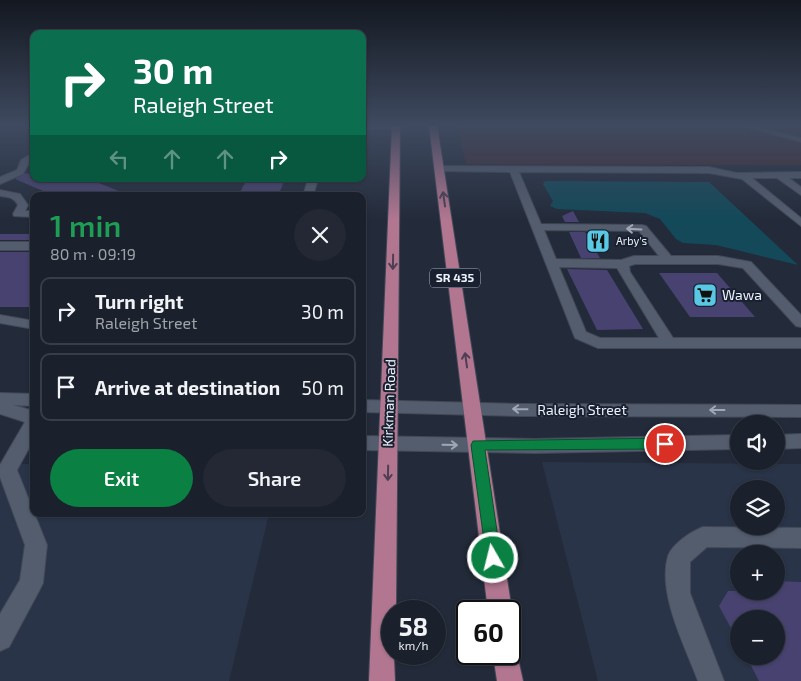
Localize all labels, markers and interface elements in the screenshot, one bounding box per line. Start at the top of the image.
text: 30 m [133,49,213,91]
icon: right [50,50,115,115]
text: Raleigh Street [133,91,274,117]
icon: left [105,145,133,173]
icon: ahead [158,145,186,173]
icon: ahead [211,145,239,173]
icon: right [264,145,292,173]
one-way arrow [439,191,449,207]
text: 1 min [50,207,121,243]
button: close [294,209,346,261]
one-way arrow [627,224,643,233]
restaurant icon: Arby's [585,228,611,254]
place label: Arby's [616,234,648,247]
text: 80 m · 09:19 [50,244,136,263]
one-way arrow [388,254,398,270]
road number: SR 435 [430,268,480,288]
supermarket icon: Wawa [692,282,718,308]
place label: Wawa [722,286,762,303]
text: Turn right [95,290,183,313]
icon: right [52,297,80,325]
text: 30 m [301,300,344,323]
text: Raleigh Street [95,313,197,332]
one-way arrow [461,352,471,368]
street label: Kirkman Road [378,359,399,447]
icon: arrive [52,373,80,401]
text: Arrive at destination [95,376,280,399]
text: 50 m [301,376,344,399]
street label: Raleigh Street [537,401,627,418]
one-way arrow [512,405,528,414]
one-way arrow [710,405,726,415]
map controls [730,415,785,665]
button: sound [730,415,785,470]
pin [644,423,686,465]
icon: arrive [651,430,679,458]
one-way arrow [442,440,458,449]
button: Exit [50,449,193,507]
button: Share [203,449,346,507]
one-way arrow [383,464,392,480]
button: layers [730,480,785,535]
position arrow [466,531,518,583]
button: + [730,545,785,600]
speed limit sign: 60 [456,600,521,665]
button: − [730,610,785,665]
text: 58 [399,611,428,641]
text: km/h [399,638,428,652]

